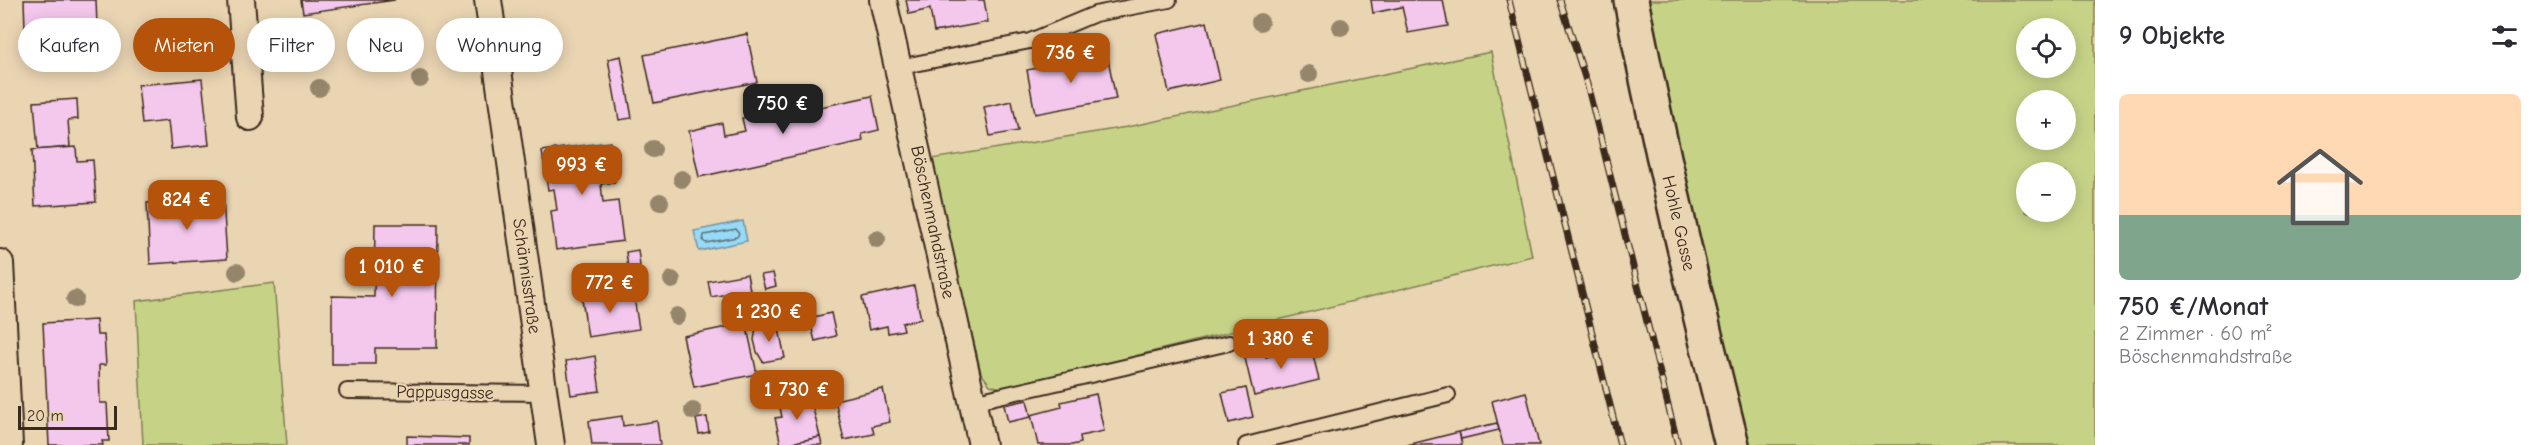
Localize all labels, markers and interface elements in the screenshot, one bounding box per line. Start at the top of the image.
chip: Kaufen [18,18,121,72]
chip: Mieten [133,18,235,72]
chip: Filter [247,18,335,72]
chip: Neu [347,18,424,72]
chip: Wohnung [436,18,563,72]
map controls [2016,18,2076,222]
button: locate [2016,18,2076,78]
icon: filters [2488,20,2521,53]
text: 9 Objekte [2119,21,2225,51]
pin: 736 € [1029,33,1113,84]
text: 736 € [1046,41,1096,64]
pin: 750 € [741,84,825,135]
button: + [2016,90,2076,150]
text: 750 € [757,92,809,115]
icon: home [2266,133,2374,241]
street label: Böschenmahdstraße [906,144,959,301]
pin: 993 € [540,145,624,196]
text: 993 € [556,153,608,176]
button: − [2016,162,2076,222]
street label: Hohle Gasse [1657,173,1700,273]
pin: 824 € [145,180,229,231]
text: 824 € [162,188,212,211]
street label: Schännisstraße [508,217,545,335]
pin: 1 010 € [337,247,447,298]
text: 1 010 € [359,255,425,278]
pin: 772 € [568,263,652,314]
text: 772 € [586,271,634,294]
pin: 1 230 € [714,292,824,343]
text: 750 €/Monat [2119,292,2268,322]
text: 1 230 € [735,300,803,323]
pin: 1 380 € [1226,319,1336,370]
text: 2 Zimmer · 60 m² [2119,322,2271,345]
text: 1 380 € [1247,327,1315,350]
text: Böschenmahdstraße [2119,345,2292,368]
pin: 1 730 € [742,370,852,421]
text: 1 730 € [764,378,830,401]
street label: Pappusgasse [396,381,494,404]
scale bar [18,403,117,430]
text: 20 m [27,407,64,425]

